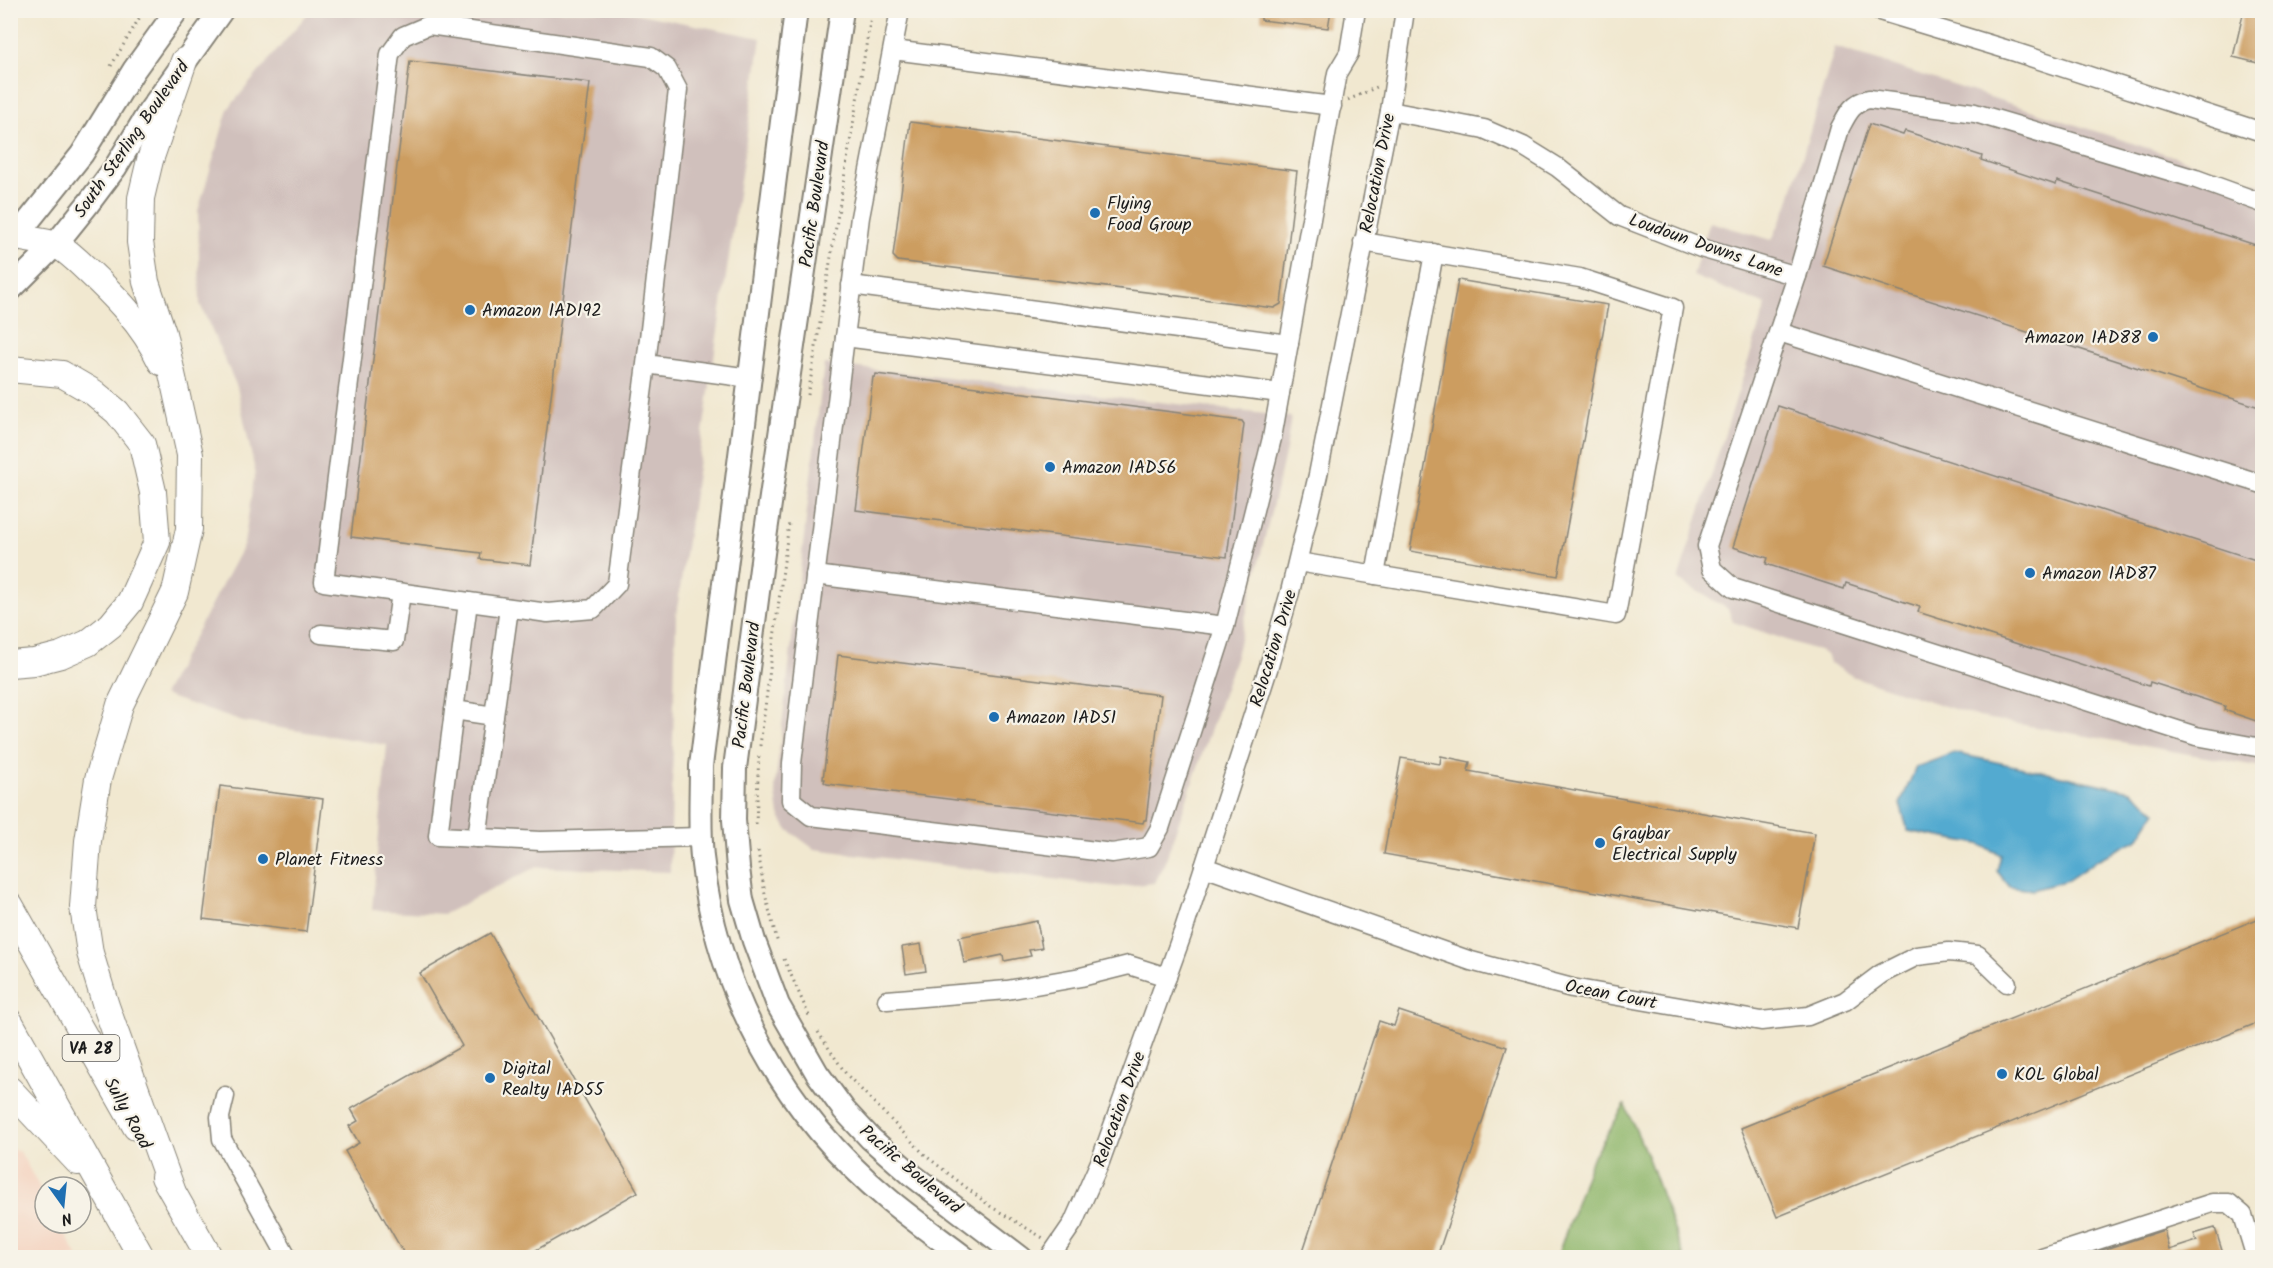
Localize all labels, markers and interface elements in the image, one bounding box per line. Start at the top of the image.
street label: South Sterling Boulevard [67,54,198,225]
street label: Relocation Drive [1353,111,1404,236]
street label: Pacific Boulevard [792,138,839,269]
place label: Flying Food Group [1107,190,1192,240]
marker: Flying Food Group [1088,206,1102,220]
street label: Loudoun Downs Lane [1624,206,1787,286]
place label: Amazon IAD192 [482,297,602,326]
marker: Amazon IAD192 [463,303,477,317]
place label: Amazon IAD88 [2025,324,2141,353]
marker: Amazon IAD88 [2146,330,2160,344]
place label: Amazon IAD56 [1062,454,1176,483]
marker: Amazon IAD56 [1043,460,1057,474]
place label: Amazon IAD87 [2042,560,2157,589]
marker: Amazon IAD87 [2023,566,2037,580]
street label: Relocation Drive [1243,586,1306,711]
street label: Pacific Boulevard [725,619,770,750]
place label: Amazon IAD51 [1006,704,1116,733]
marker: Amazon IAD51 [987,710,1001,724]
place label: Graybar Electrical Supply [1612,820,1737,870]
marker: Graybar Electrical Supply [1593,836,1607,850]
place label: Planet Fitness [275,846,384,875]
marker: Planet Fitness [256,852,270,866]
street label: Ocean Court [1562,972,1660,1019]
road number: VA 28 [62,1035,119,1061]
street label: Relocation Drive [1086,1048,1155,1172]
place label: Digital Realty IAD55 [502,1055,605,1105]
place label: KOL Global [2014,1061,2099,1090]
marker: KOL Global [1995,1067,2009,1081]
marker: Digital Realty IAD55 [483,1071,497,1085]
street label: Sully Road [95,1072,159,1156]
street label: Pacific Boulevard [852,1118,969,1223]
north arrow [33,1175,93,1235]
text: N [58,1205,75,1231]

